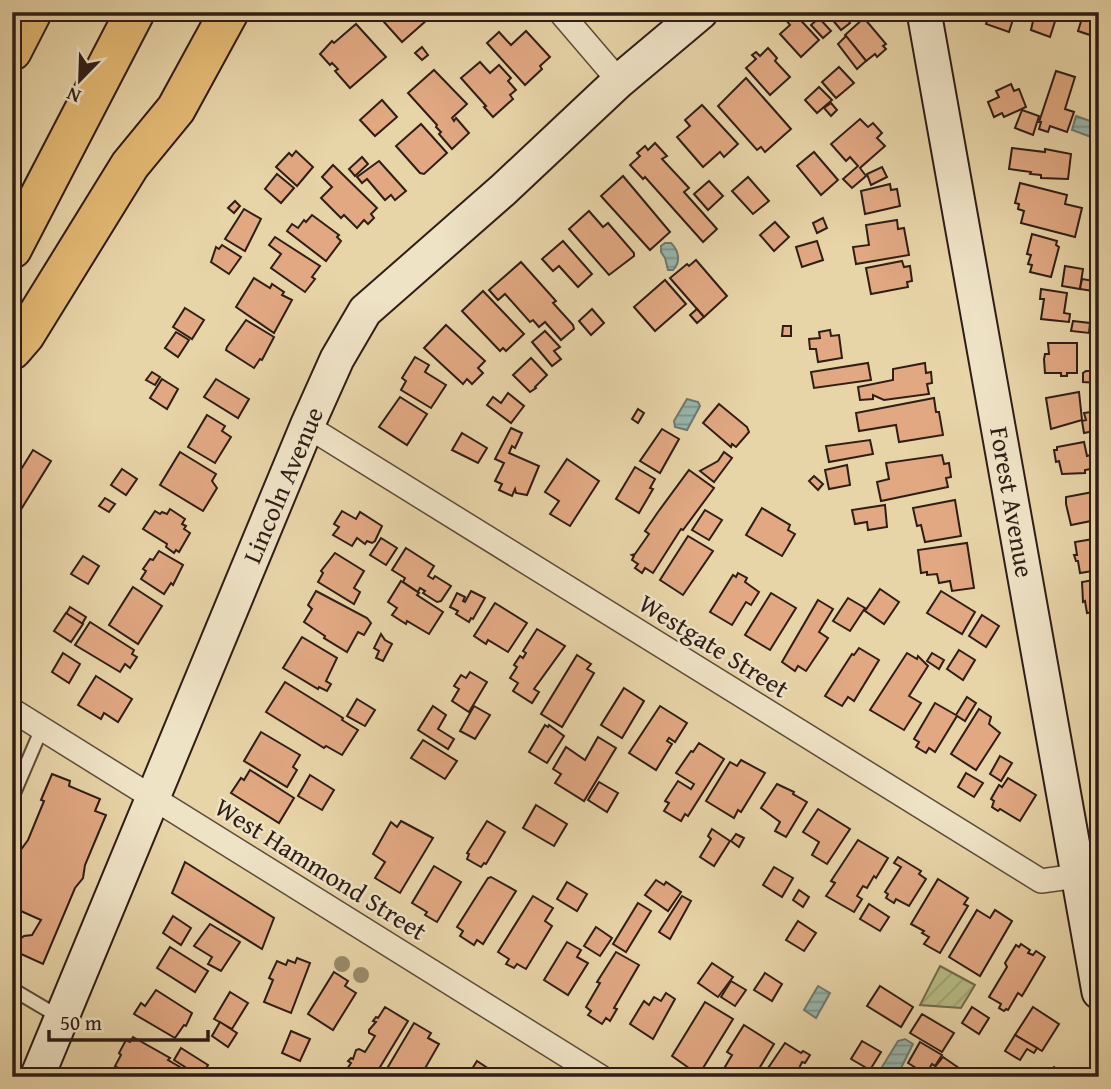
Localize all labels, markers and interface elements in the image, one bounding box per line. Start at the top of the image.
north arrow [46,46,116,116]
text: N [62,80,85,111]
street label: Lincoln Avenue [232,400,333,569]
street label: Forest Avenue [980,423,1045,580]
street label: Westgate Street [631,584,797,707]
street label: West Hammond Street [208,787,435,950]
scale bar [49,998,208,1042]
text: 50 m [60,1007,102,1038]

